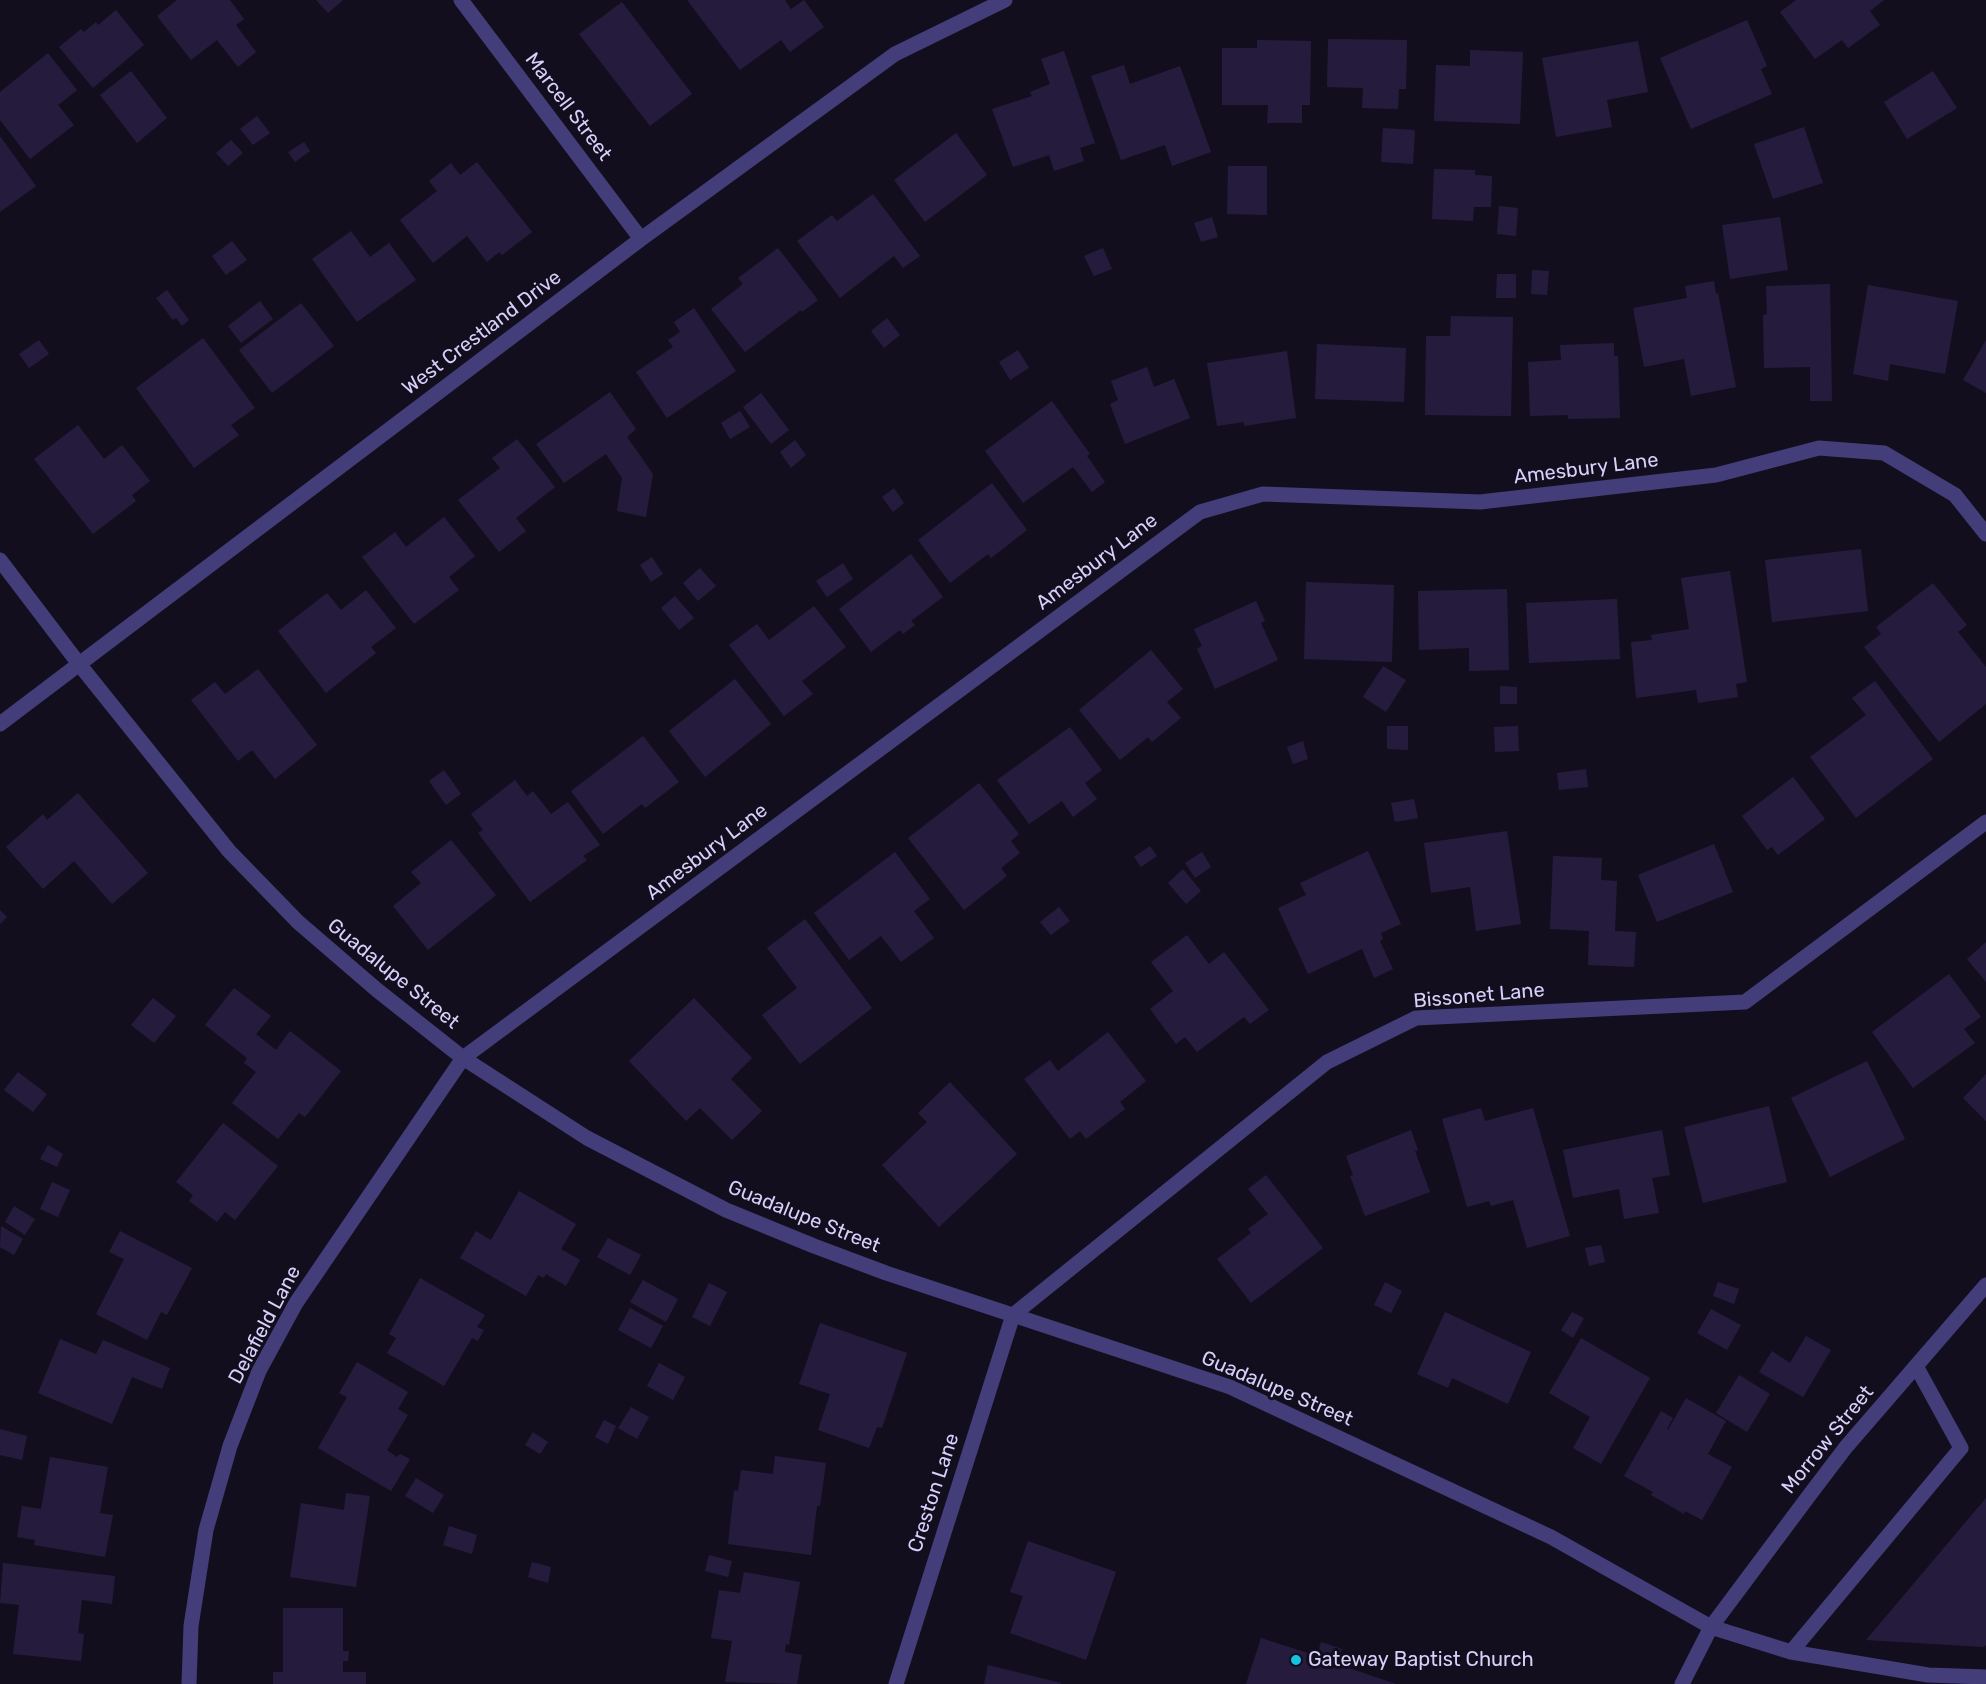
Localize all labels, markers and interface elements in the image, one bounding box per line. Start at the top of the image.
street label: Marcell Street [520,48,616,166]
street label: West Crestland Drive [398,265,566,401]
street label: Amesbury Lane [1512,448,1660,490]
street label: Amesbury Lane [1032,509,1162,615]
street label: Amesbury Lane [642,799,772,905]
street label: Guadalupe Street [322,914,464,1034]
street label: Bissonet Lane [1412,978,1546,1014]
street label: Guadalupe Street [724,1175,884,1259]
street label: Delafield Lane [224,1262,306,1388]
street label: Guadalupe Street [1198,1346,1356,1432]
street label: Morrow Street [1777,1381,1879,1499]
street label: Creston Lane [903,1430,965,1556]
place label: Gateway Baptist Church [1308,1648,1534,1672]
marker: Gateway Baptist Church [1289,1653,1303,1667]

